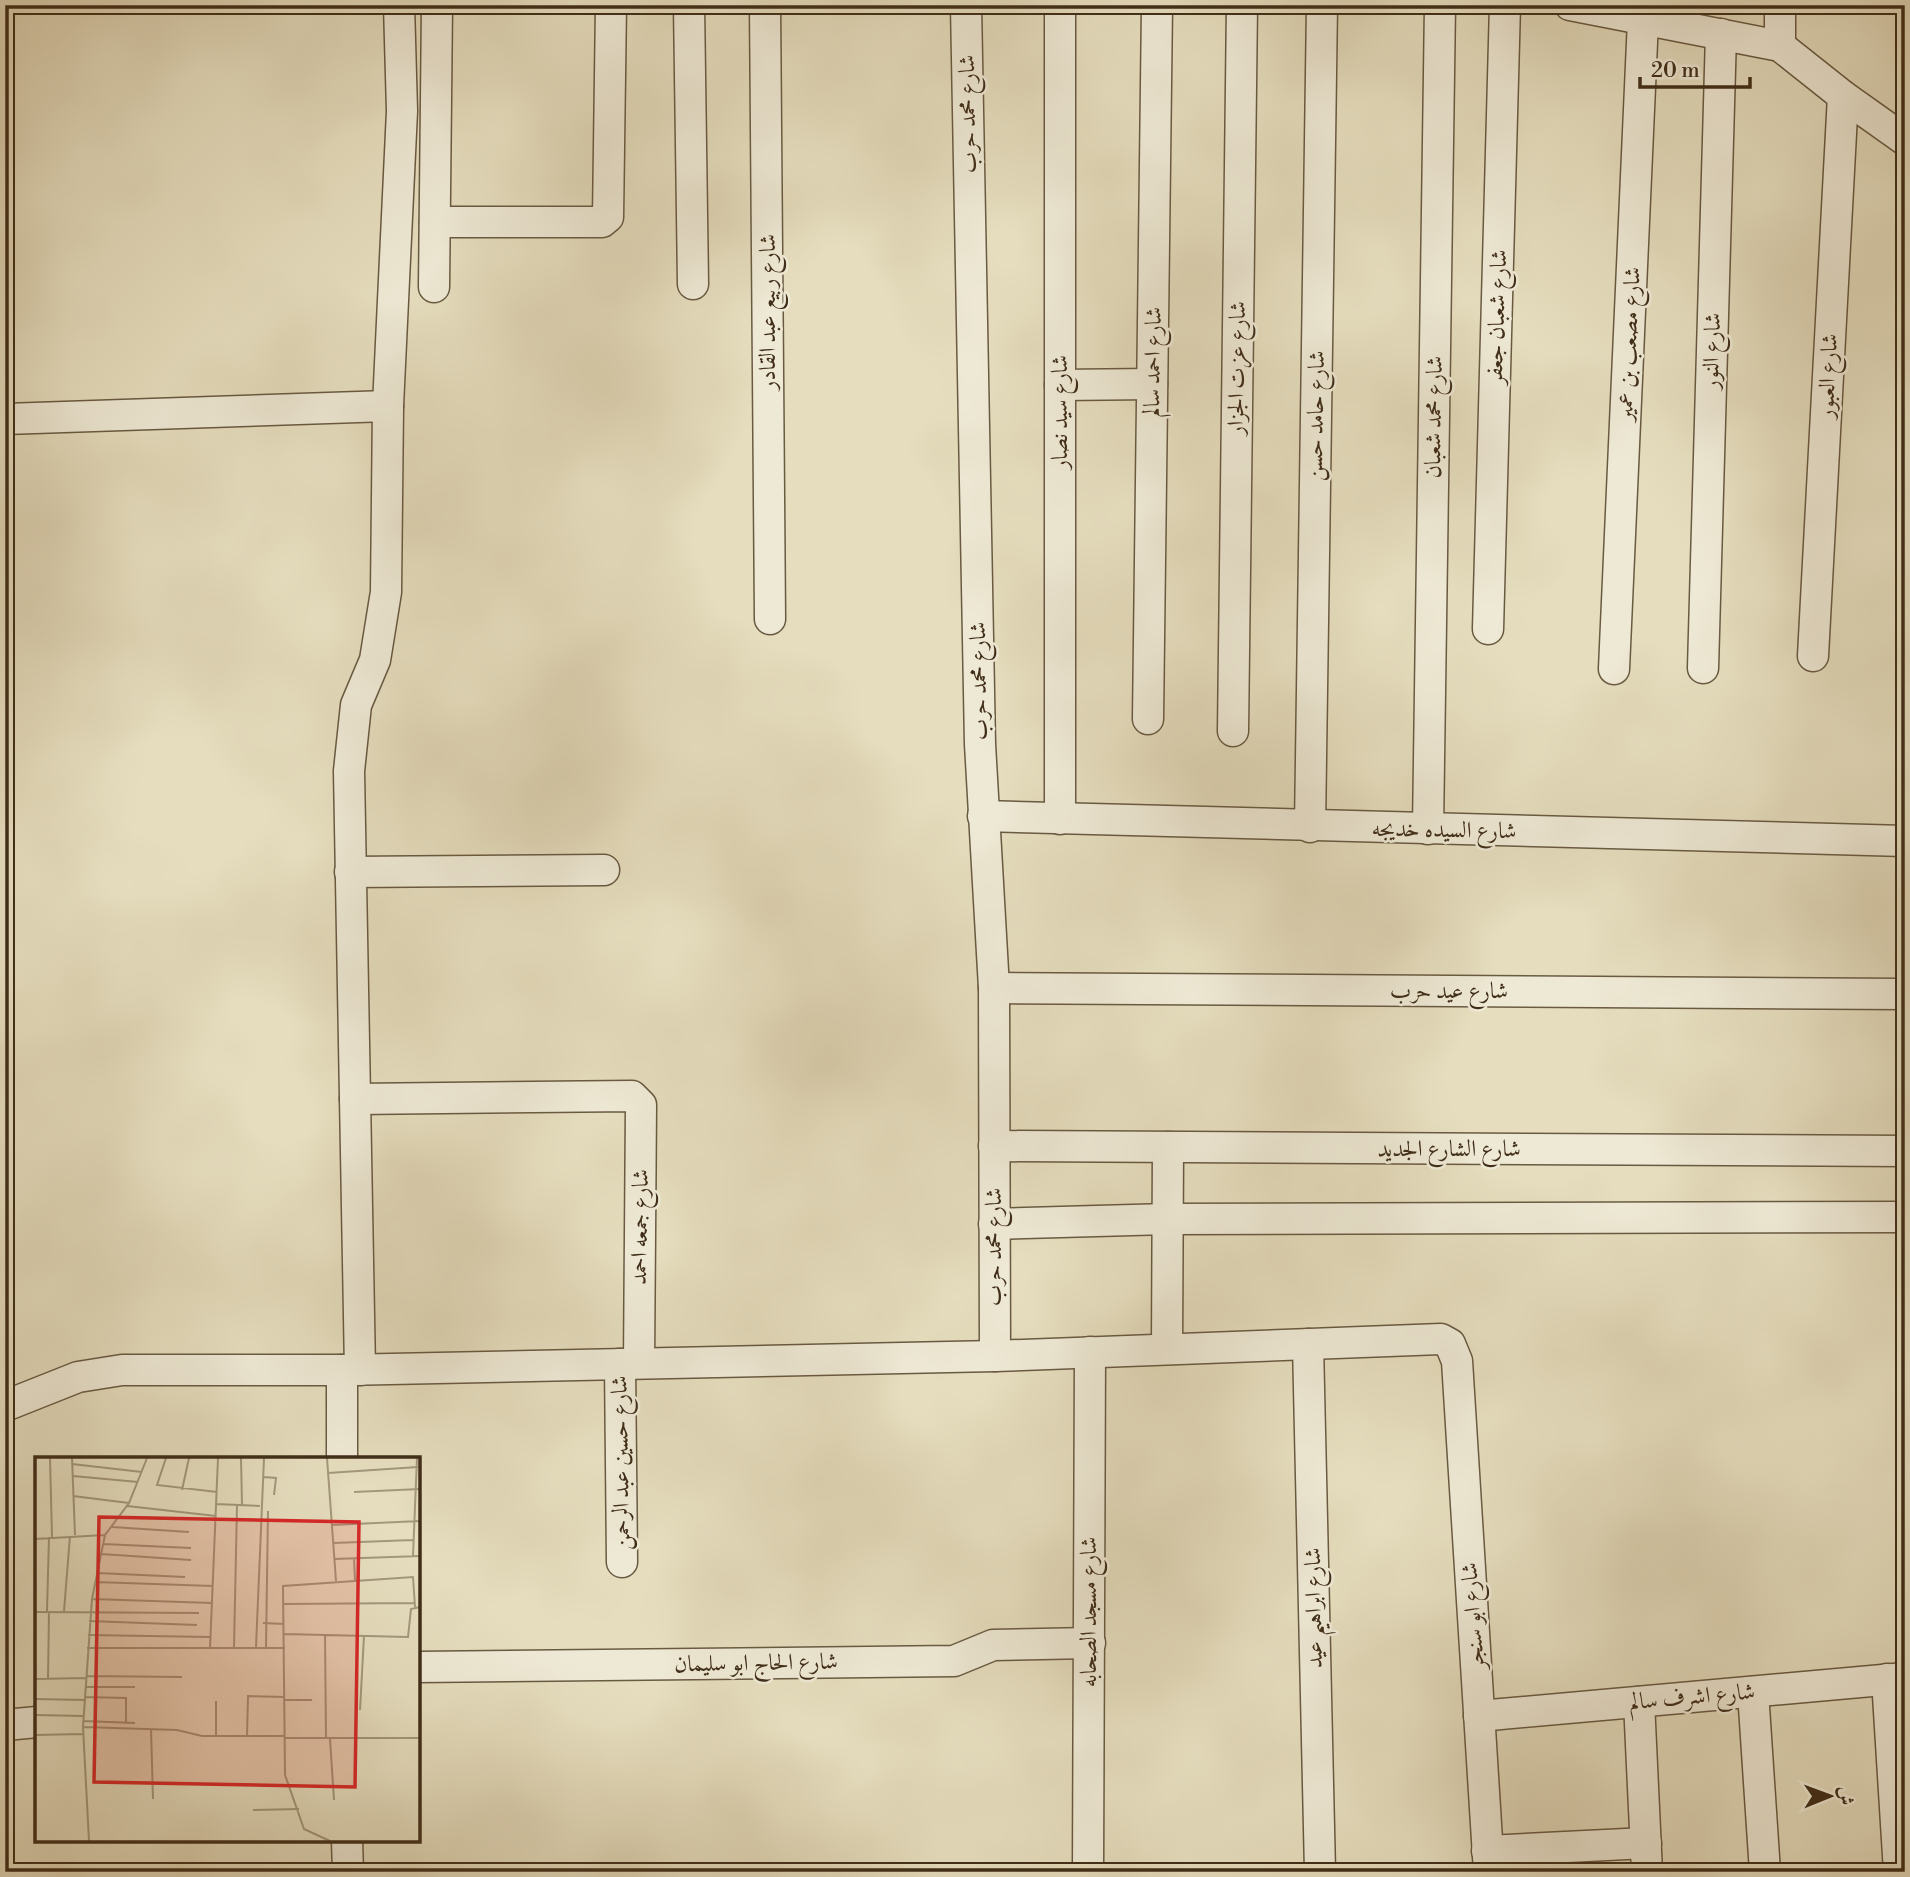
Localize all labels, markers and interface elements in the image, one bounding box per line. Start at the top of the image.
scale bar [1640,46,1751,90]
street label: شارع محمد حرب [953,54,988,174]
text: 20 m [1651,58,1700,84]
street label: شارع ربيع عبد القادر [754,234,788,392]
street label: شارع شعبان جعفر [1481,249,1518,387]
street label: شارع مصعب بن عمير [1611,266,1652,424]
street label: شارع عزت الجزار [1222,301,1257,437]
street label: شارع احمد سالم [1138,307,1173,418]
street label: شارع النور [1697,312,1732,392]
street label: شارع العبور [1812,333,1849,421]
street label: شارع حامد حسن [1301,350,1336,482]
street label: شارع سيد نصار [1046,355,1079,471]
street label: شارع محمد شعبان [1419,355,1454,479]
street label: شارع محمد حرب [964,621,999,741]
street label: شارع السيده خديجه [1371,815,1517,850]
street label: شارع عيد حرب [1390,977,1508,1010]
street label: شارع الشارع الجديد [1377,1135,1521,1168]
street label: شارع جمعه احمد [625,1169,660,1285]
street label: شارع محمد حرب [980,1188,1013,1306]
street label: شارع حسين عبد الرحمن [605,1375,642,1551]
inset map [35,1457,420,1842]
street label: شارع مسجد الصحابه [1075,1537,1108,1687]
street label: شارع ابراهيم عيد [1299,1547,1337,1669]
street label: شارع ابو سنجر [1455,1561,1496,1672]
street label: شارع الحاج ابو سليمان [674,1648,838,1684]
street label: شارع اشرف سالم [1628,1678,1756,1721]
north arrow [1794,1762,1864,1832]
text: ش [1834,1786,1858,1805]

